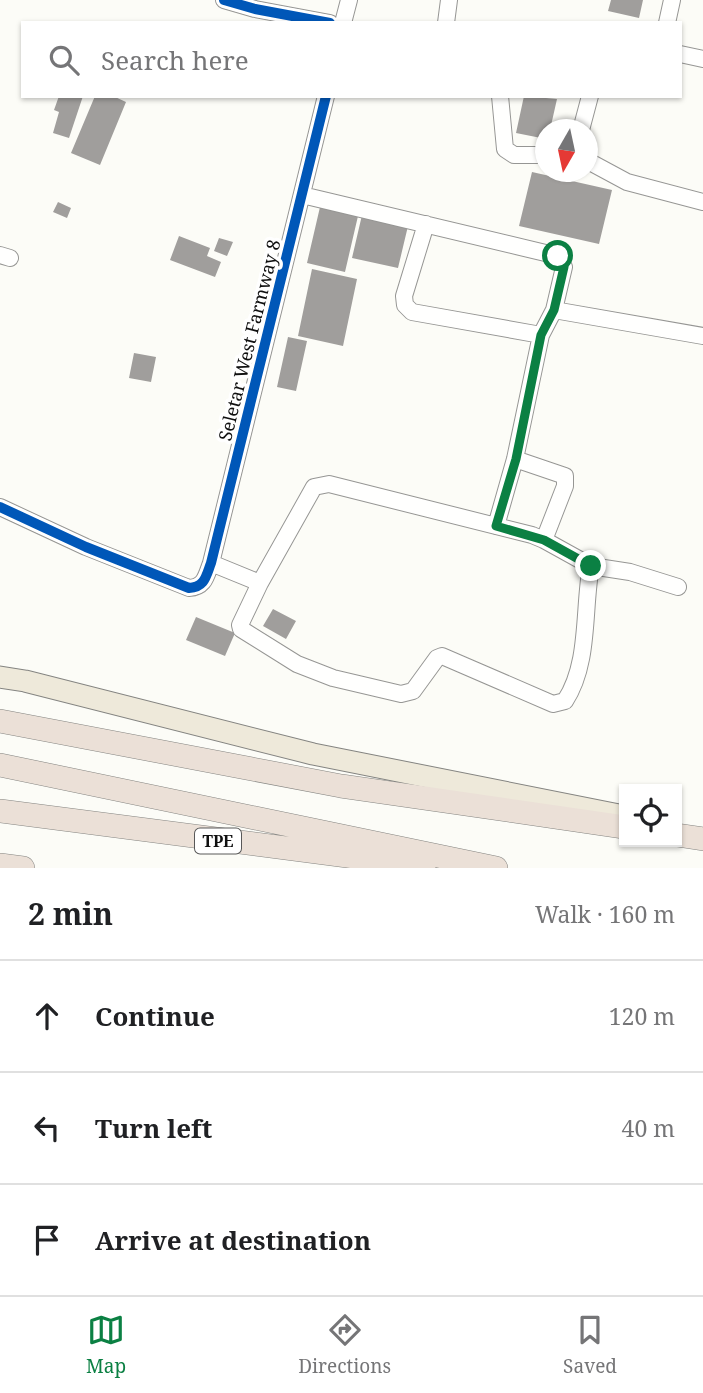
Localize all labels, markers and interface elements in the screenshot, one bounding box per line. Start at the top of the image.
search box [21,21,682,98]
icon: search [45,41,83,79]
text: Search here [101,42,249,78]
north arrow [535,119,598,182]
street label: Seletar West Farmway 8 [212,237,286,443]
route start [542,240,573,271]
route end [575,550,606,581]
map controls [619,784,682,847]
button: locate [619,784,682,847]
road number: TPE [195,828,241,854]
text: 2 min [28,893,113,934]
text: Walk · 160 m [535,898,675,930]
icon: ahead [28,997,66,1035]
text: Continue [95,998,215,1034]
text: 120 m [609,1000,675,1032]
icon: left [28,1109,66,1147]
text: Turn left [95,1110,212,1146]
text: 40 m [622,1112,675,1144]
icon: arrive [28,1221,66,1259]
text: Arrive at destination [95,1222,371,1258]
tab: Map [86,1311,126,1379]
tab: Directions [298,1311,391,1379]
tab: Saved [563,1311,617,1379]

